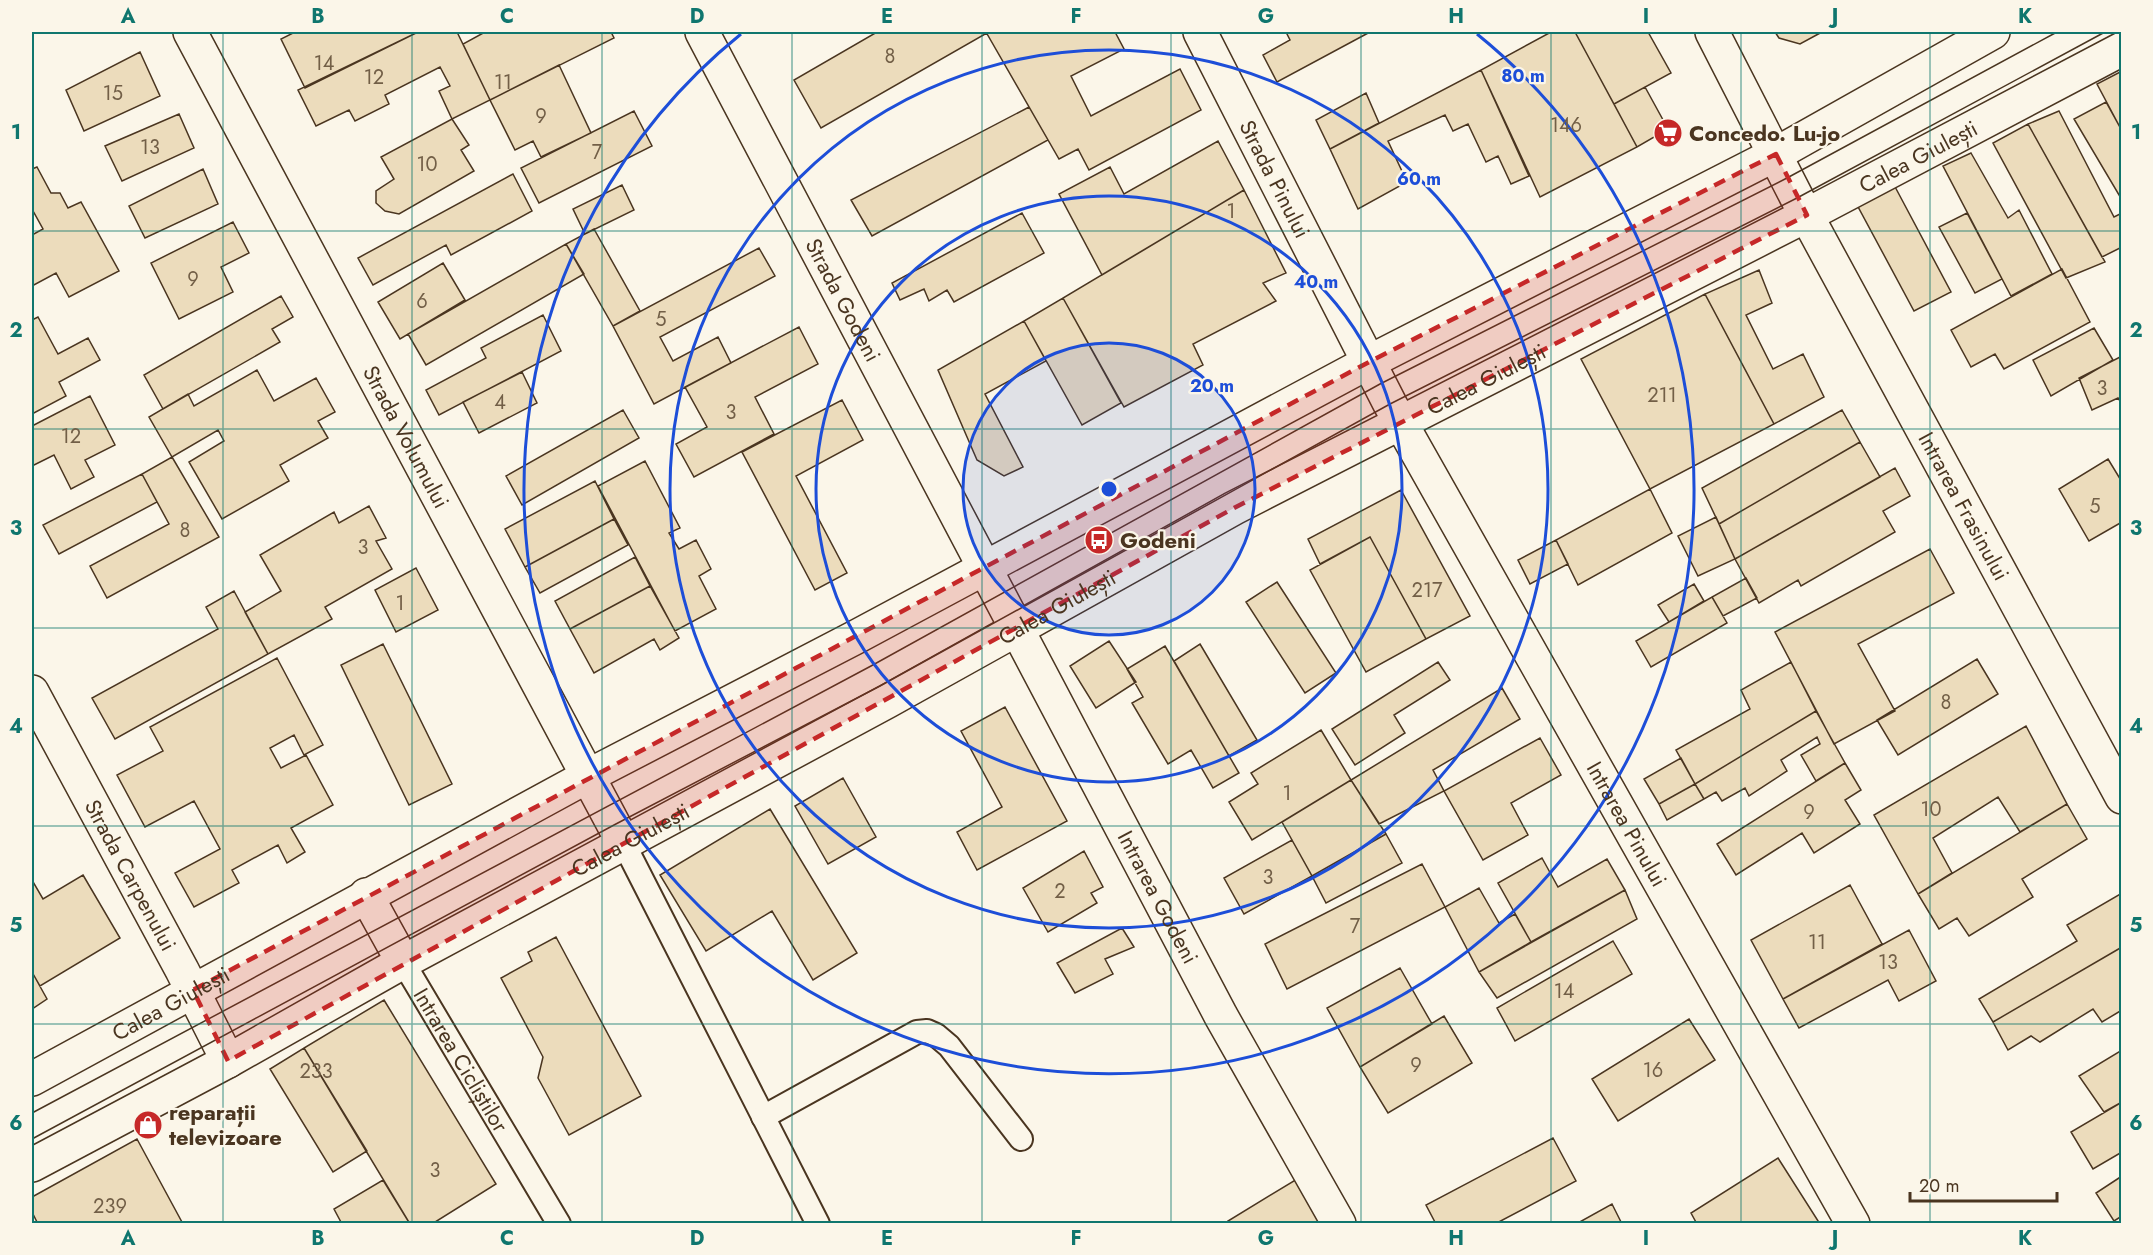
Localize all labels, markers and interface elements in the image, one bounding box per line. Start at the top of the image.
text: A [120,2,136,31]
text: B [311,2,325,31]
text: C [500,2,514,31]
text: D [690,2,704,31]
text: E [881,2,893,31]
text: F [1070,2,1082,31]
text: G [1258,2,1274,31]
text: H [1448,2,1464,31]
text: I [1643,2,1649,31]
text: J [1828,2,1838,31]
text: K [2018,2,2032,31]
house number: 8 [885,42,895,71]
house number: 14 [314,49,335,78]
house number: 12 [364,63,384,92]
text: 80 m [1501,63,1545,89]
house number: 11 [494,68,512,97]
house number: 15 [103,79,123,108]
house number: 9 [535,102,547,131]
house number: 146 [1550,111,1582,140]
street label: Calea Giulești [1853,112,1983,201]
street label: Strada Pinului [1232,114,1319,243]
supermarket icon: Concedo. Lu-jo [1652,117,1684,149]
place label: Concedo. Lu-jo [1689,117,1840,149]
text: 1 [11,118,21,147]
text: 1 [2131,118,2141,147]
house number: 13 [140,133,160,162]
house number: 7 [592,138,603,167]
house number: 10 [417,150,438,179]
text: 60 m [1397,166,1441,192]
house number: 1 [1227,197,1236,226]
street label: Strada Godeni [798,233,889,367]
house number: 9 [187,265,199,294]
text: 40 m [1294,269,1338,295]
house number: 6 [416,287,428,316]
house number: 5 [655,305,667,334]
text: 2 [9,316,23,345]
text: 2 [2129,316,2143,345]
street label: Calea Giulești [1421,335,1551,423]
street label: Strada Volumului [355,360,458,514]
text: 20 m [1190,373,1234,399]
house number: 3 [2097,374,2108,403]
house number: 211 [1647,381,1677,410]
house number: 4 [494,388,506,417]
house number: 3 [726,398,737,427]
house number: 12 [61,422,81,451]
street label: Intrarea Frasinului [1911,426,2018,586]
centre of rings [1099,479,1119,499]
house number: 5 [2089,492,2101,521]
text: 3 [10,514,22,543]
text: 3 [2130,514,2142,543]
house number: 8 [180,516,190,545]
bus stop icon: Godeni [1083,524,1115,556]
place label: Godeni [1120,524,1196,556]
house number: 3 [358,533,369,562]
street label: Calea Giulești [992,561,1121,652]
house number: 217 [1412,576,1443,605]
house number: 1 [396,589,405,618]
house number: 8 [1941,688,1951,717]
text: 4 [9,712,23,741]
text: 4 [2129,712,2143,741]
street label: Intrarea Pinului [1579,755,1675,893]
house number: 1 [1283,779,1292,808]
street label: Strada Carpenului [77,794,185,957]
street label: Calea Giulești [565,795,695,885]
house number: 10 [1921,795,1942,824]
house number: 9 [1803,798,1815,827]
street label: Intrarea Godeni [1110,825,1207,969]
house number: 3 [1263,863,1274,892]
house number: 2 [1054,877,1066,906]
text: 5 [10,911,23,940]
text: 5 [2130,911,2143,940]
house number: 7 [1350,912,1361,941]
house number: 11 [1808,928,1826,957]
house number: 13 [1878,948,1898,977]
street label: Calea Giulești [106,958,235,1049]
house number: 14 [1554,977,1575,1006]
street label: Intrarea Cicliștilor [406,982,517,1138]
house number: 9 [1410,1051,1422,1080]
house number: 16 [1643,1056,1663,1085]
house number: 233 [299,1057,333,1086]
place label: reparații televizoare [169,1096,282,1153]
text: 6 [9,1109,23,1138]
shop icon: reparații televizoare [132,1109,164,1141]
text: 6 [2129,1109,2143,1138]
house number: 3 [430,1156,441,1185]
scale bar [1910,1165,2057,1203]
text: 20 m [1919,1173,1959,1199]
house number: 239 [93,1192,127,1221]
text: A [120,1224,136,1253]
text: B [311,1224,325,1253]
text: C [500,1224,514,1253]
text: D [690,1224,704,1253]
text: E [881,1224,893,1253]
text: F [1070,1224,1082,1253]
text: G [1258,1224,1274,1253]
text: H [1448,1224,1464,1253]
text: I [1643,1224,1649,1253]
text: J [1828,1224,1838,1253]
text: K [2018,1224,2032,1253]

